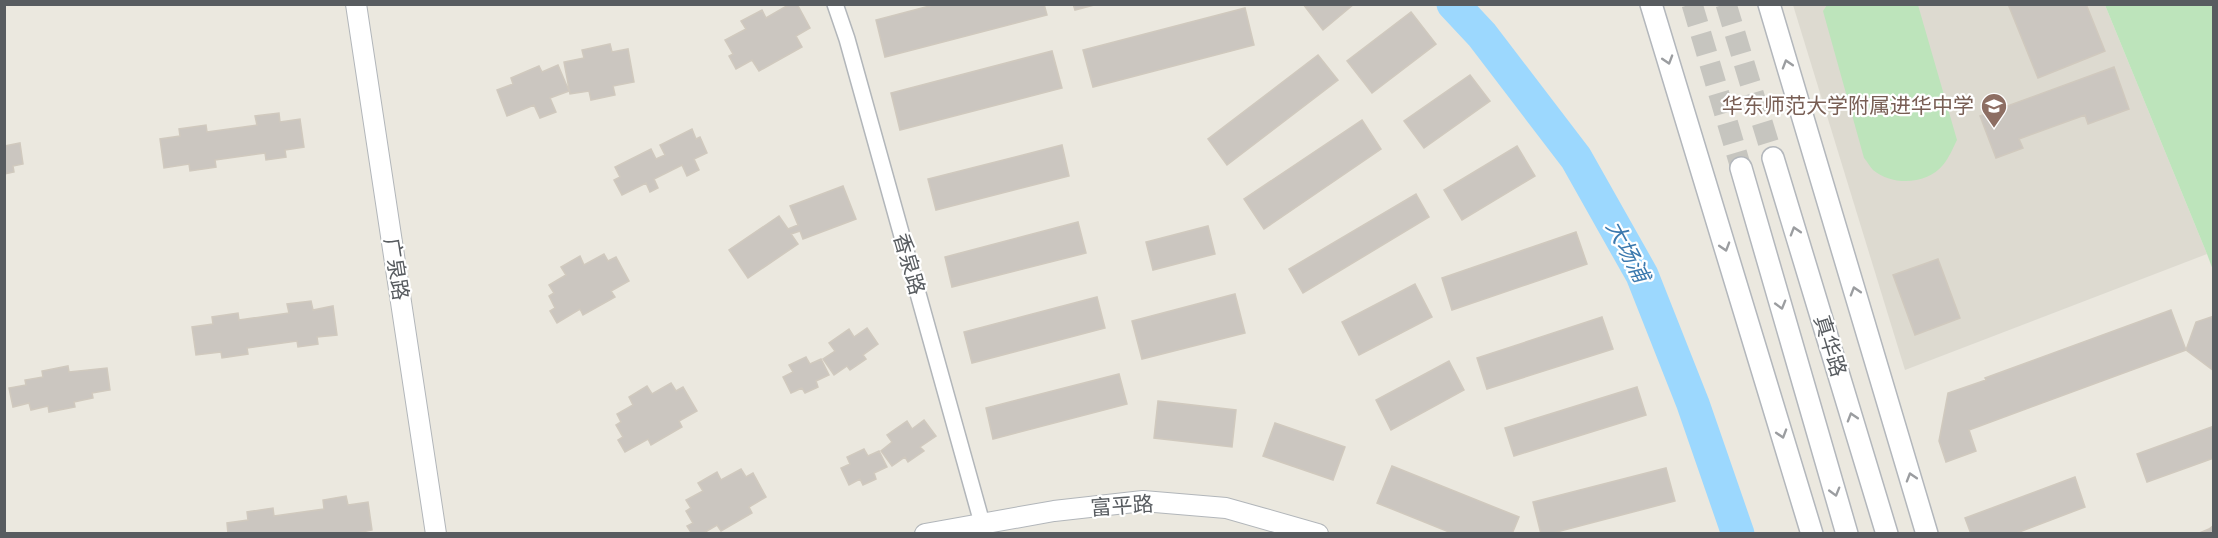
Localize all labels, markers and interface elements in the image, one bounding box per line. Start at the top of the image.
one-way arrow [1661,55,1673,65]
one-way arrow [1782,59,1794,70]
school or university icon: 华东师范大学附属进华中学 [1979,91,2009,129]
place label: 华东师范大学附属进华中学 [1722,94,1974,118]
water label: 大场浦 [1601,216,1655,289]
one-way arrow [1790,226,1802,237]
street label: 香泉路 [889,230,929,298]
street label: 广泉路 [379,236,413,302]
one-way arrow [1718,241,1730,252]
one-way arrow [1850,286,1862,297]
one-way arrow [1774,299,1786,309]
street label: 真华路 [1809,312,1851,380]
one-way arrow [1846,412,1859,423]
one-way arrow [1775,428,1787,438]
one-way arrow [1906,473,1918,483]
one-way arrow [1828,486,1840,497]
street label: 富平路 [1090,492,1154,520]

